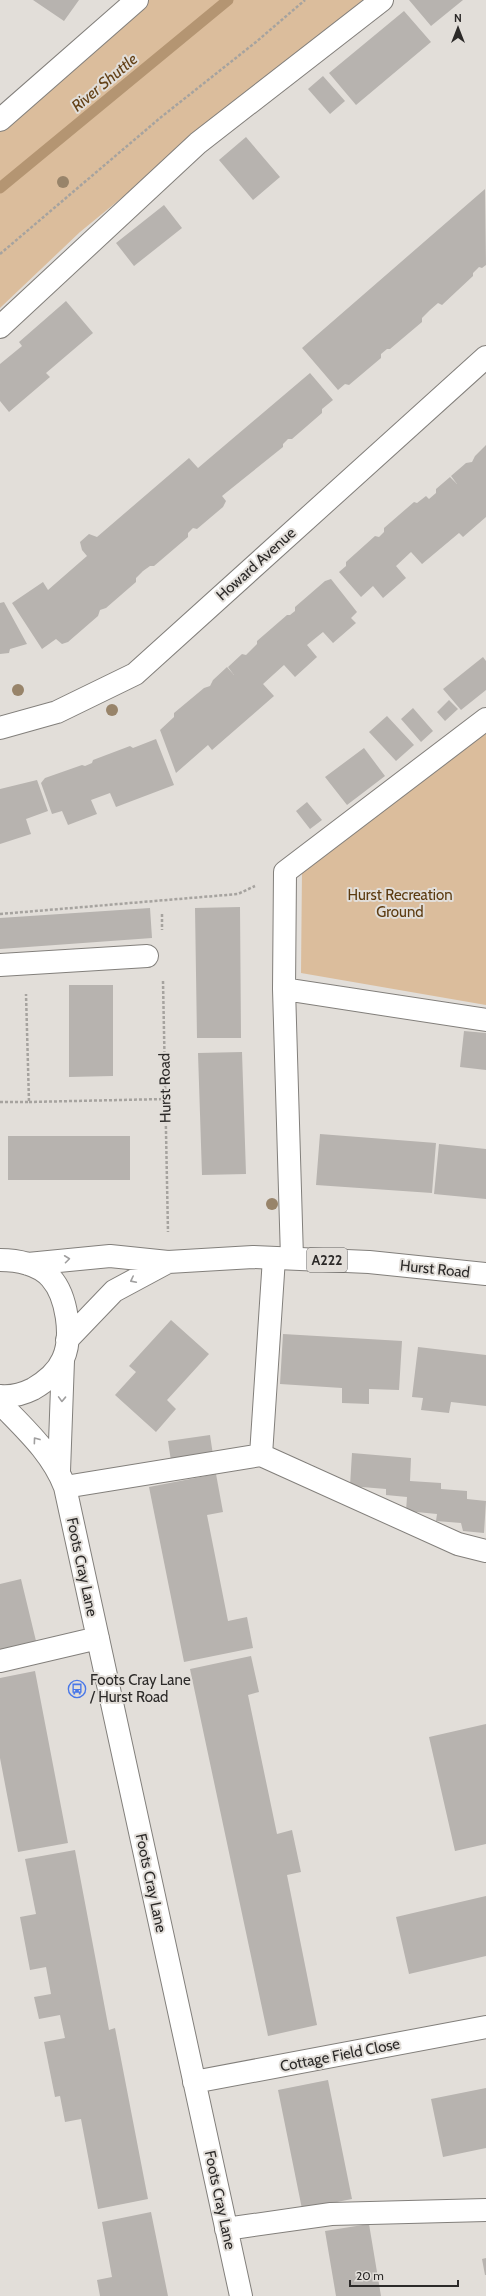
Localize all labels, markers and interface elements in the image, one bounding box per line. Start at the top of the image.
north arrow [438,8,478,48]
text: N [454,11,462,25]
water label: River Shuttle [68,49,141,115]
street label: Howard Avenue [213,524,300,604]
park label: Hurst Recreation Ground [347,886,453,921]
street label: Hurst Road [155,1053,175,1123]
road number: A222 [307,1248,347,1272]
one-way arrow [64,1255,70,1264]
street label: Hurst Road [399,1256,471,1282]
one-way arrow [130,1276,138,1283]
one-way arrow [57,1396,66,1402]
one-way arrow [33,1437,40,1444]
street label: Foots Cray Lane [63,1516,101,1618]
place label: Foots Cray Lane / Hurst Road [89,1671,191,1706]
bus stop icon: Foots Cray Lane / Hurst Road [67,1679,87,1699]
street label: Foots Cray Lane [132,1832,170,1934]
street label: Cottage Field Close [279,2035,402,2075]
street label: Foots Cray Lane [201,2149,239,2251]
scale bar [350,2262,458,2288]
text: 20 m [356,2268,384,2283]

